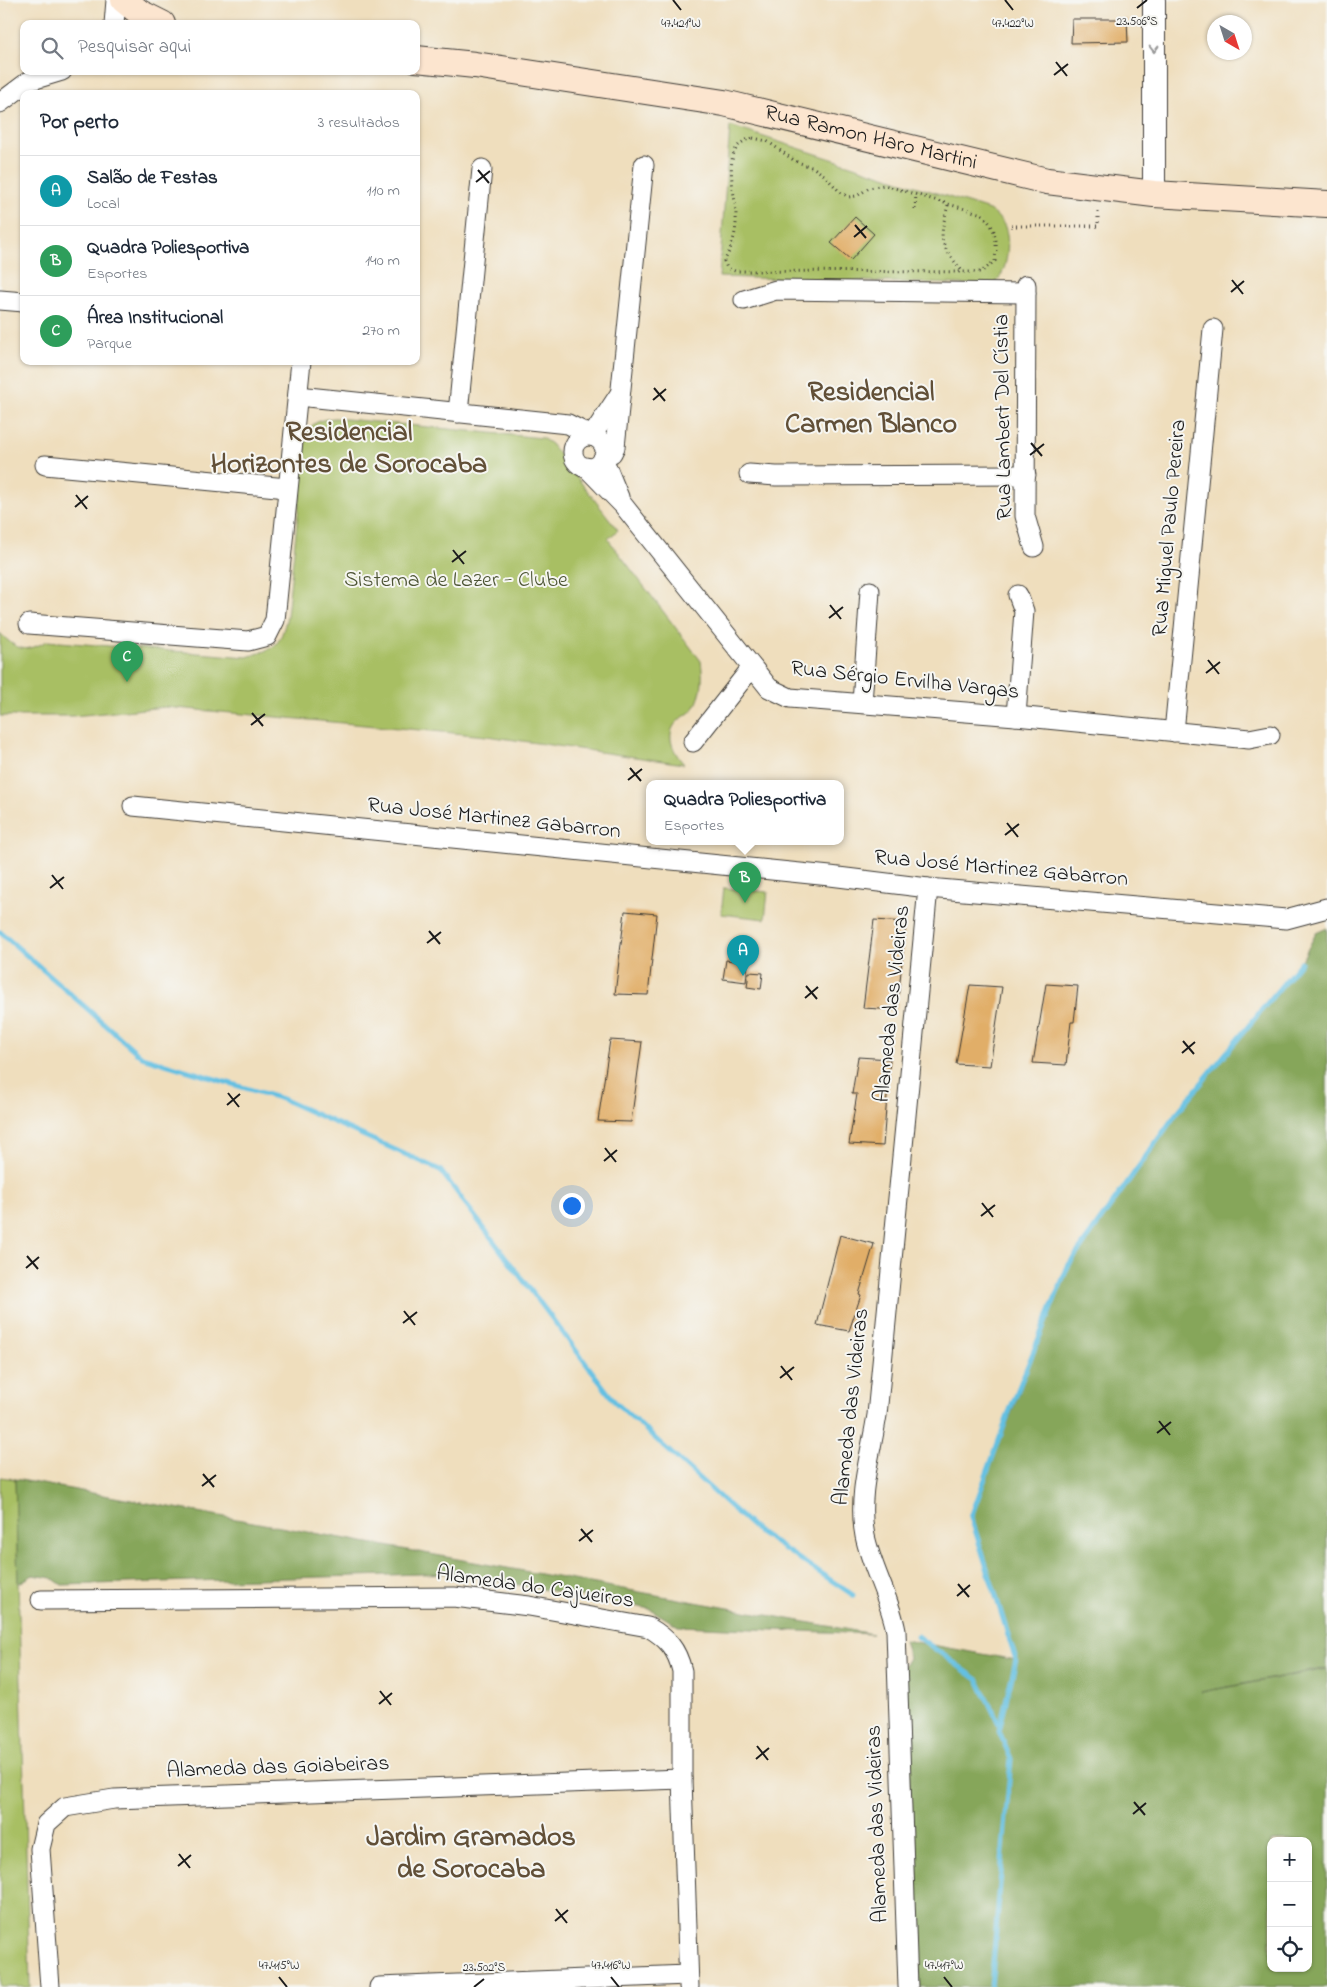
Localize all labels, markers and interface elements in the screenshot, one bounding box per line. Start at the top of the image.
text: 23.506°S [1116,13,1158,31]
text: 47.421°W [661,15,701,33]
text: 47.422°W [992,15,1034,33]
north arrow [1207,15,1252,60]
search box [20,20,420,75]
icon: search [38,34,66,62]
text: Pesquisar aqui [78,34,191,61]
one-way arrow [1149,45,1159,53]
street label: Rua Ramon Haro Martini [761,97,980,180]
text: Por perto [40,108,119,138]
text: 3 resultados [318,111,400,135]
text: Salão de Festas [87,165,218,192]
text: A [51,179,61,203]
text: 110 m [366,179,400,203]
text: Local [87,192,120,216]
text: Quadra Poliesportiva [87,235,249,262]
text: B [51,249,61,273]
text: 140 m [365,249,400,273]
text: Esportes [87,262,148,286]
text: Área Institucional [87,305,223,332]
street label: Rua Lambert Del Cístia [986,314,1022,520]
text: C [52,319,60,343]
text: 270 m [362,319,400,343]
text: Parque [87,332,132,356]
district label: Residencial Carmen Blanco [785,373,957,446]
district label: Residencial Horizontes de Sorocaba [211,413,487,486]
street label: Rua Miguel Paulo Pereira [1145,418,1196,638]
park label: Sistema de Lazer - Clube [344,565,568,597]
pin: C [111,641,143,682]
street label: Rua Sérgio Ervilha Vargas [789,653,1021,710]
popup [646,780,844,845]
text: Quadra Poliesportiva [664,787,826,814]
street label: Rua José Martinez Gabarron [366,790,622,848]
text: Esportes [664,814,724,838]
street label: Rua José Martinez Gabarron [873,842,1129,896]
pin: B [729,862,761,903]
street label: Alameda das Videiras [867,904,919,1104]
pin: A [727,935,759,976]
your location [559,1193,585,1219]
street label: Alameda das Videiras [826,1307,878,1507]
street label: Alameda do Cajueiros [434,1558,636,1618]
street label: Alameda das Videiras [859,1724,897,1924]
street label: Alameda das Goiabeiras [166,1748,390,1788]
district label: Jardim Gramados de Sorocaba [366,1818,576,1891]
map controls [1267,1837,1312,1972]
button: + [1267,1837,1312,1882]
button: − [1267,1882,1312,1927]
button: locate [1267,1927,1312,1972]
text: 47.415°W [259,1957,299,1975]
text: 47.416°W [592,1957,630,1975]
text: 47.417°W [925,1957,963,1975]
text: 23.502°S [463,1959,505,1977]

